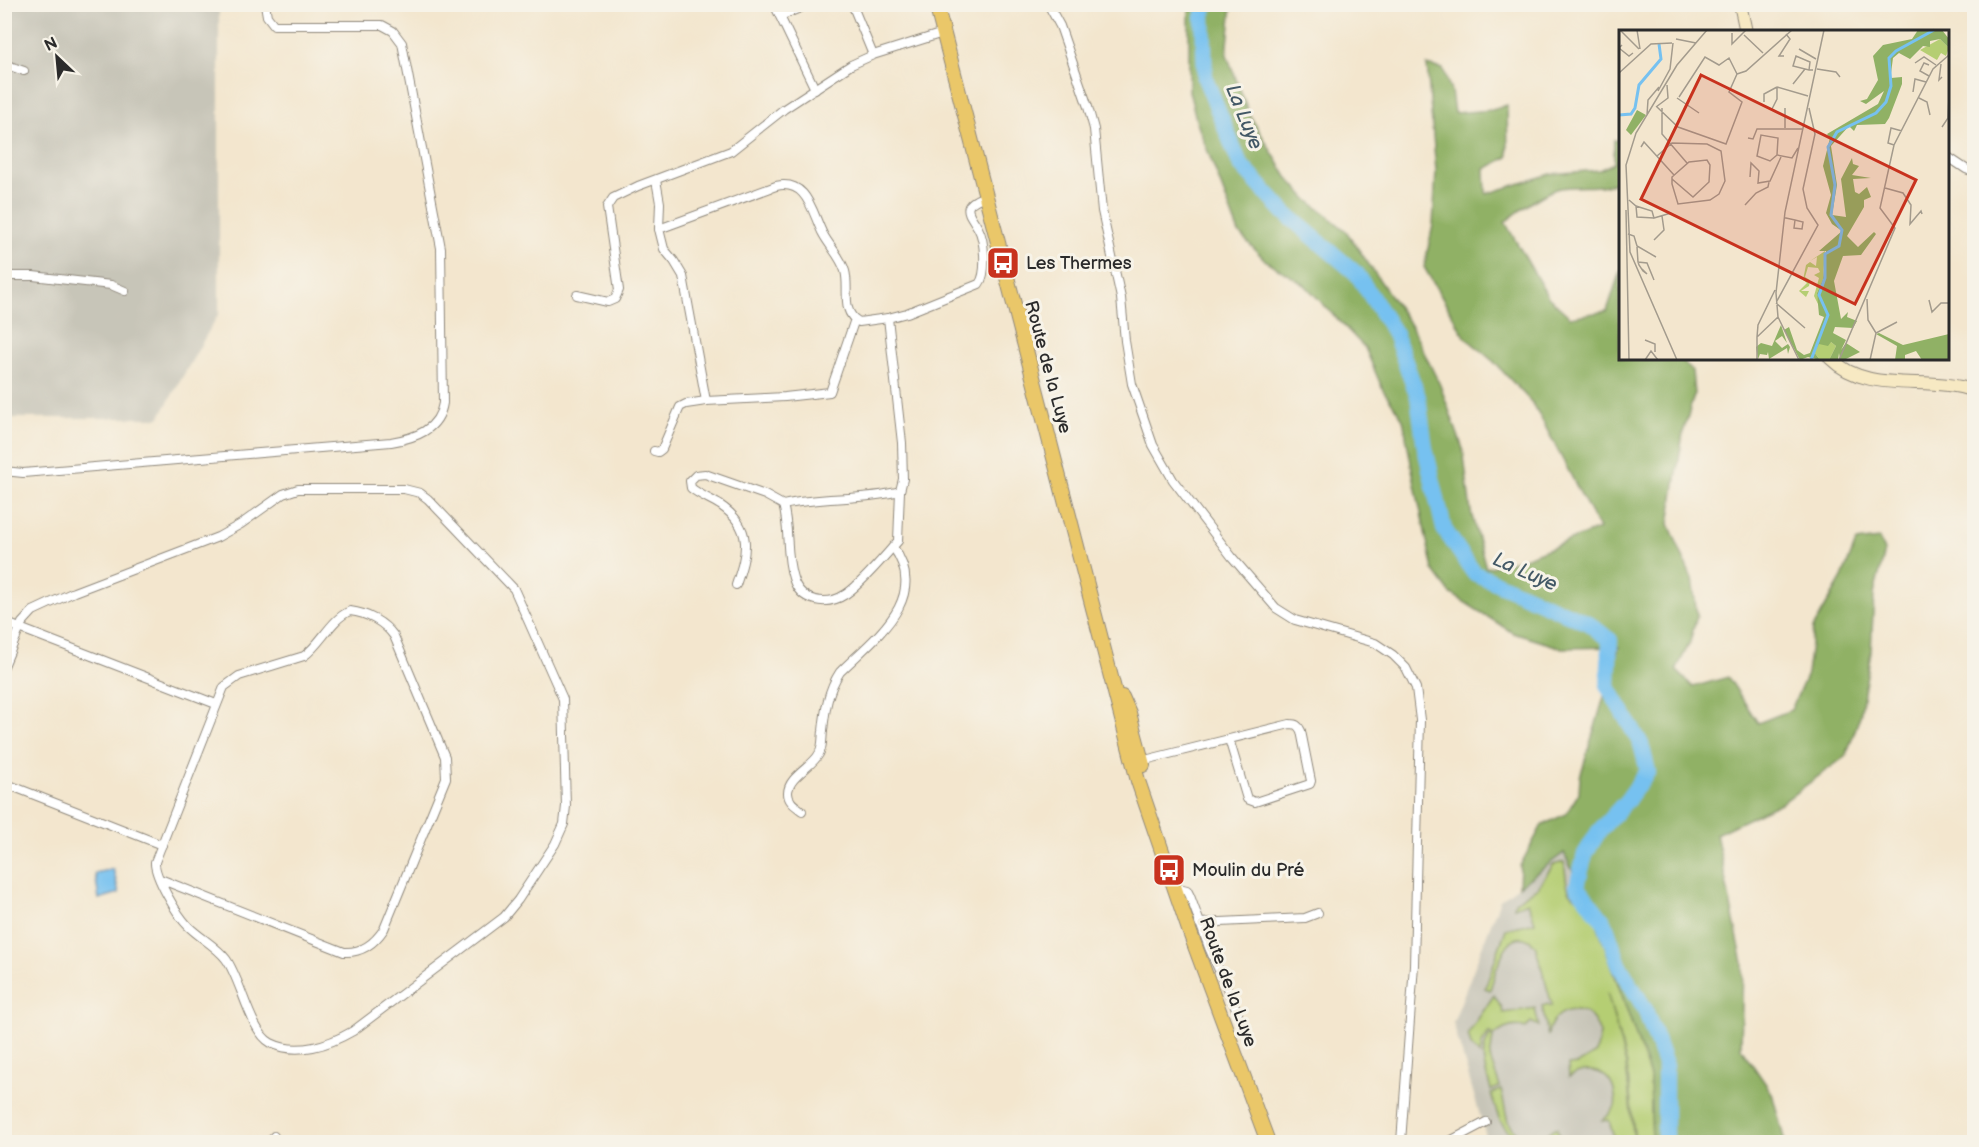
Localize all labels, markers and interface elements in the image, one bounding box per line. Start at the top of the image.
north arrow [27,27,87,87]
inset map [1619,30,1949,360]
text: N [42,34,61,56]
water label: La Luye [1220,81,1268,153]
bus stop icon: Les Thermes [985,245,1021,281]
place label: Les Thermes [1026,253,1132,274]
street label: Route de la Luye [1020,298,1076,436]
water label: La Luye [1489,547,1561,597]
bus stop icon: Moulin du Pré [1151,852,1187,888]
place label: Moulin du Pré [1192,860,1305,881]
street label: Route de la Luye [1195,914,1261,1050]

